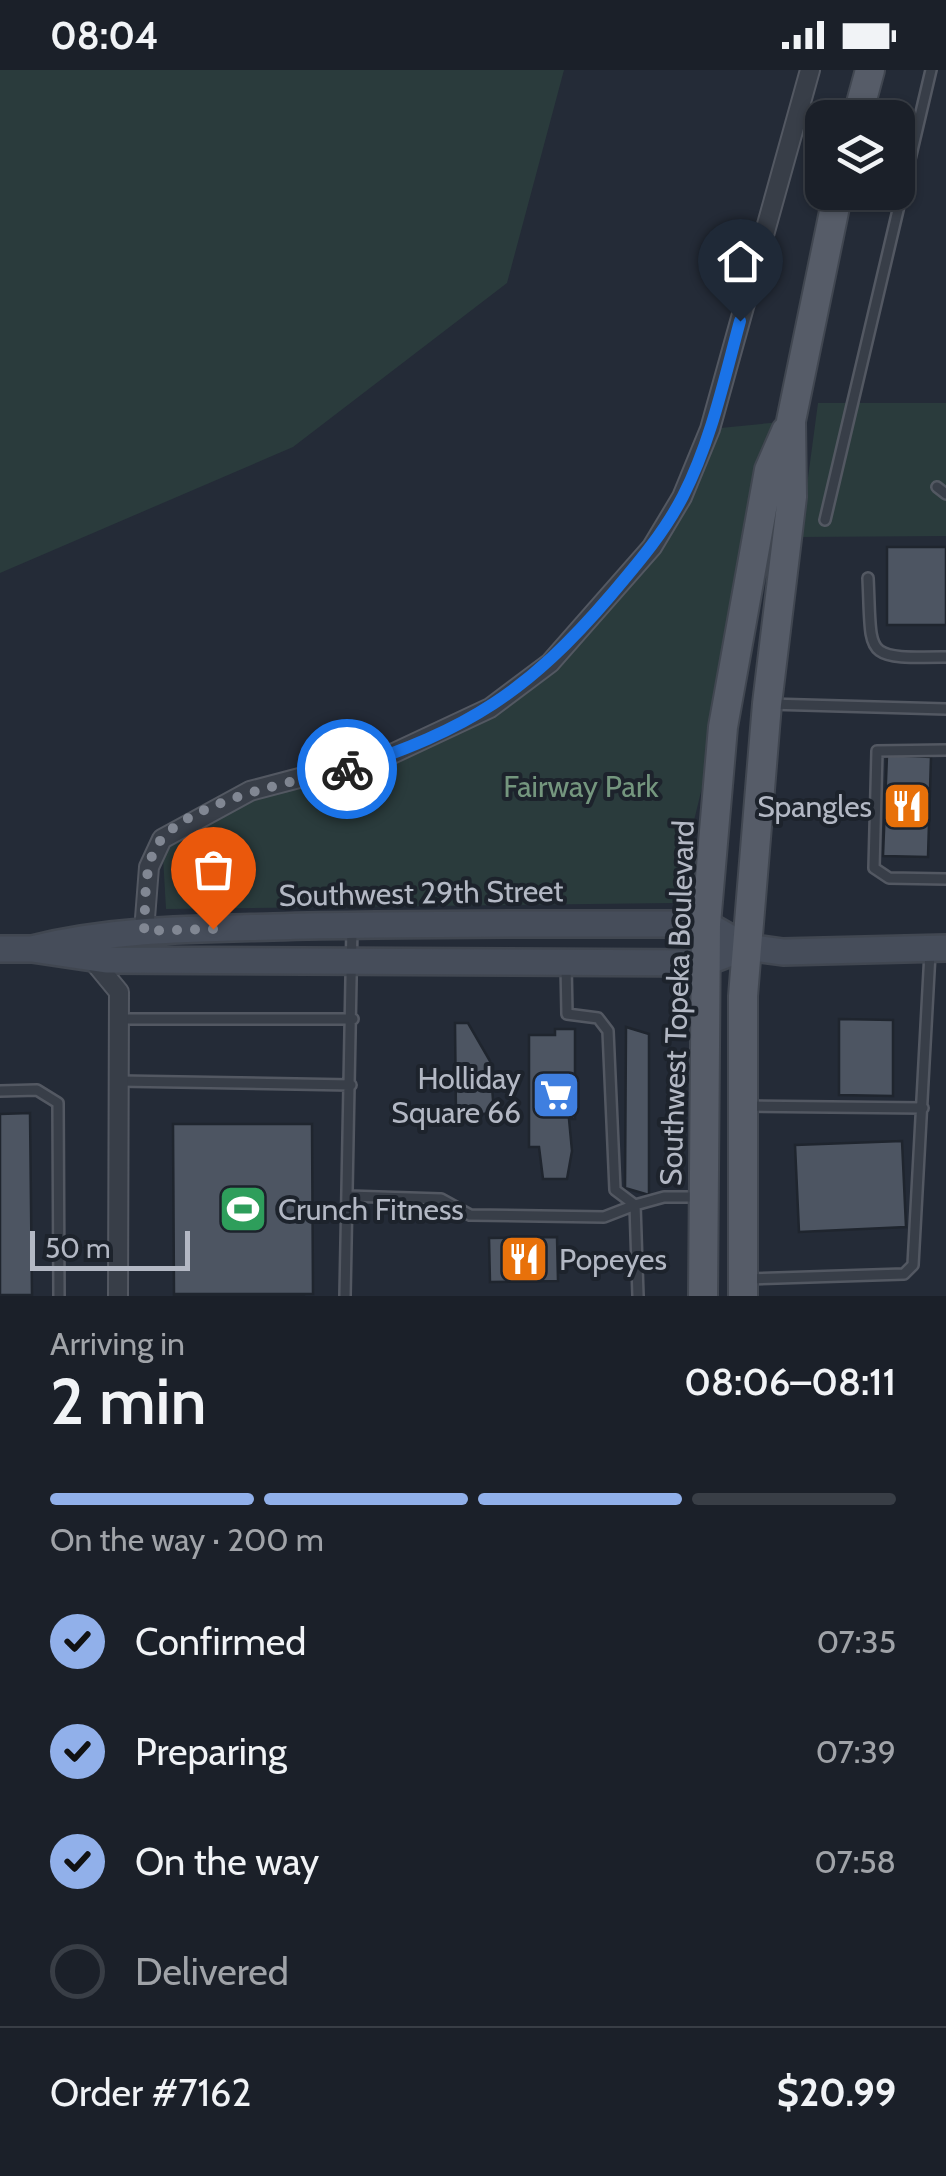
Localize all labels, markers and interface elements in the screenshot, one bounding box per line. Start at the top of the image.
text: 08:04 [50,12,159,59]
map controls [805,100,915,210]
button: layers [805,100,915,210]
pin [698,219,783,322]
icon: home [713,234,768,289]
courier [297,719,397,819]
icon: bike [320,742,375,797]
park label: Fairway Park [503,768,659,805]
restaurant icon: Spangles [881,780,933,832]
place label: Spangles [757,788,872,825]
street label: Southwest Topeka Boulevard [652,820,702,1186]
pin [171,827,256,930]
icon: bag [186,842,241,897]
street label: Southwest 29th Street [278,872,564,914]
place label: Holliday Square 66 [391,1060,521,1131]
supermarket icon: Holliday Square 66 [530,1069,582,1121]
sports icon: Crunch Fitness [217,1183,269,1235]
place label: Crunch Fitness [278,1191,464,1228]
scale bar [30,1226,190,1270]
text: 50 m [45,1231,111,1265]
restaurant icon: Popeyes [498,1233,550,1285]
place label: Popeyes [559,1241,667,1278]
text: Arriving in [50,1324,185,1363]
text: 08:06–08:11 [684,1358,896,1405]
text: 2 min [50,1361,207,1440]
text: On the way · 200 m [50,1520,324,1559]
icon: check [50,1614,105,1669]
text: Confirmed [135,1618,306,1665]
text: 07:35 [817,1622,896,1661]
icon: check [50,1724,105,1779]
text: Preparing [135,1728,287,1775]
text: 07:39 [816,1732,896,1771]
icon: check [50,1834,105,1889]
text: On the way [135,1838,319,1885]
text: 07:58 [815,1842,896,1881]
text: Delivered [135,1948,289,1995]
text: Order #7162 [50,2069,251,2116]
text: $20.99 [777,2069,896,2116]

